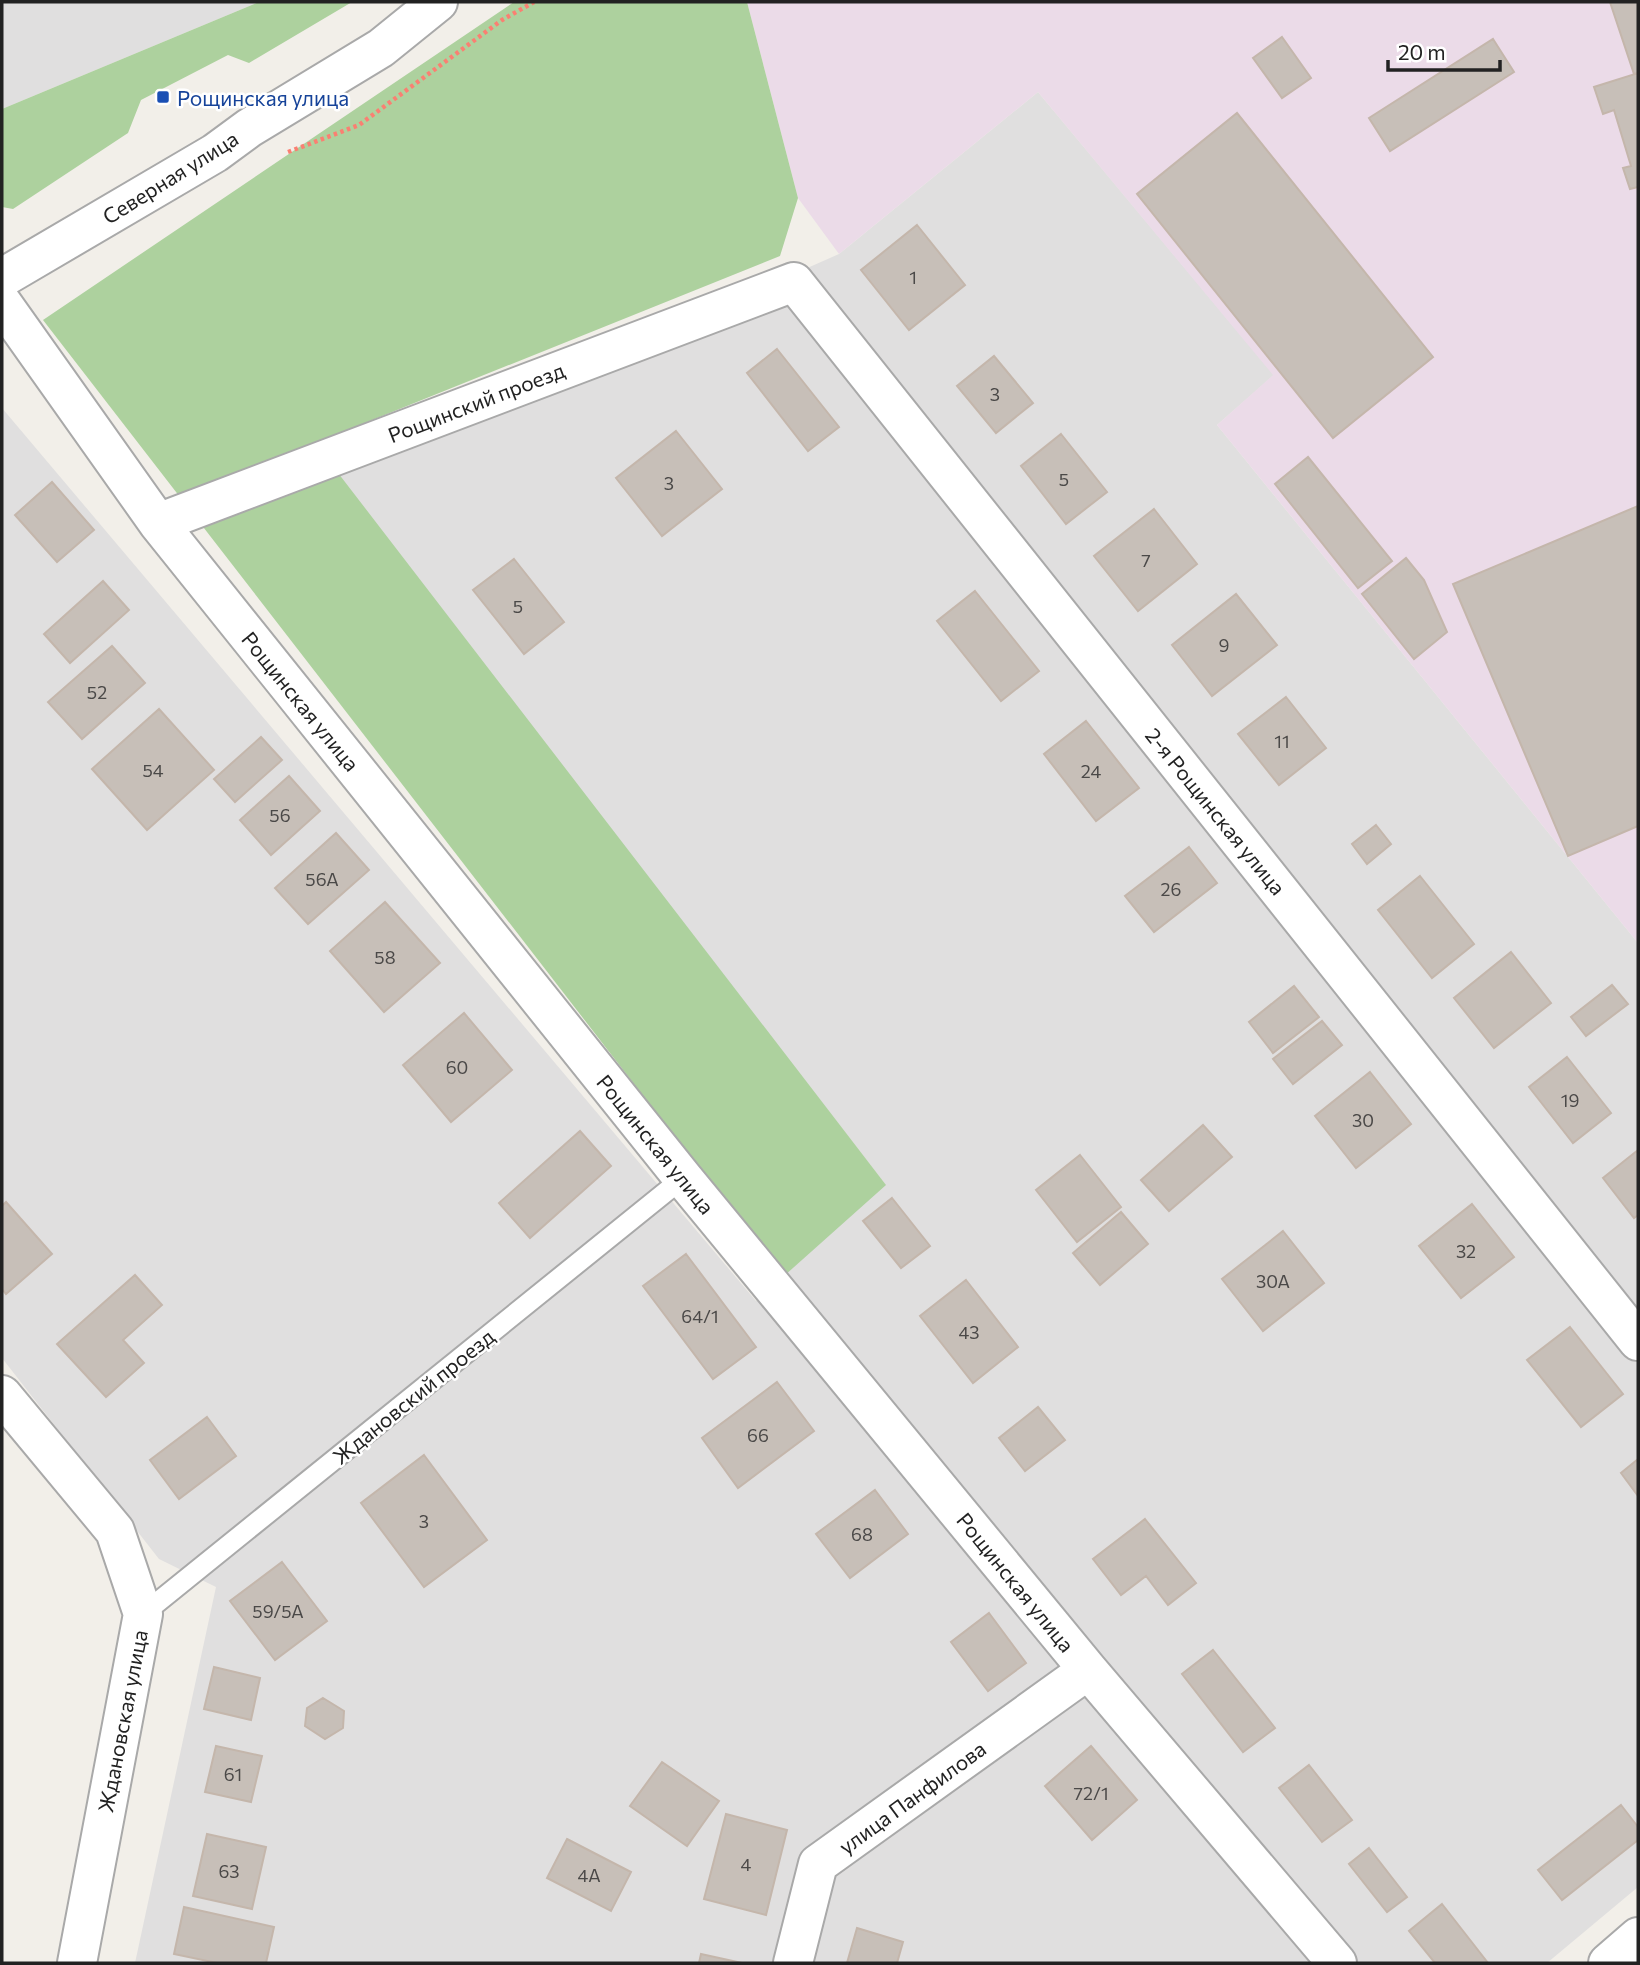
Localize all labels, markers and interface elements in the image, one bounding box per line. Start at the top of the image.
scale bar [1388,28,1500,72]
text: 20 m [1398,39,1446,64]
place label: Рощинская улица [177,85,349,110]
marker: Рощинская улица [155,89,171,105]
street label: Северная улица [98,125,242,229]
house number: 1 [909,266,917,288]
street label: Рощинский проезд [384,357,568,447]
house number: 3 [990,383,1000,405]
house number: 5 [1059,468,1069,490]
house number: 3 [664,472,674,494]
house number: 7 [1141,549,1151,571]
house number: 5 [513,595,523,617]
street label: Рощинская улица [237,626,365,776]
house number: 9 [1219,634,1229,656]
house number: 52 [87,681,107,703]
street label: 2-я Рощинская улица [1141,722,1291,900]
house number: 11 [1274,730,1290,752]
house number: 54 [142,759,164,781]
house number: 24 [1081,760,1101,782]
house number: 56 [269,804,291,826]
house number: 56А [305,868,339,890]
house number: 26 [1161,878,1181,900]
house number: 58 [374,946,396,968]
house number: 60 [446,1056,468,1078]
street label: Рощинская улица [592,1069,720,1219]
house number: 19 [1561,1089,1579,1111]
house number: 30 [1352,1109,1374,1131]
house number: 32 [1456,1240,1476,1262]
house number: 30А [1256,1270,1290,1292]
house number: 64/1 [681,1305,719,1327]
house number: 43 [958,1321,980,1343]
street label: Ждановский проезд [327,1323,499,1469]
house number: 66 [747,1424,769,1446]
street label: Рощинская улица [952,1507,1080,1657]
house number: 3 [419,1510,429,1532]
house number: 68 [851,1523,873,1545]
house number: 59/5А [252,1600,304,1622]
street label: Ждановская улица [92,1628,152,1814]
street label: улица Панфилова [834,1735,990,1859]
house number: 61 [224,1763,242,1785]
house number: 72/1 [1073,1782,1109,1804]
house number: 4 [741,1853,752,1875]
house number: 63 [218,1860,240,1882]
house number: 4А [577,1864,601,1886]

